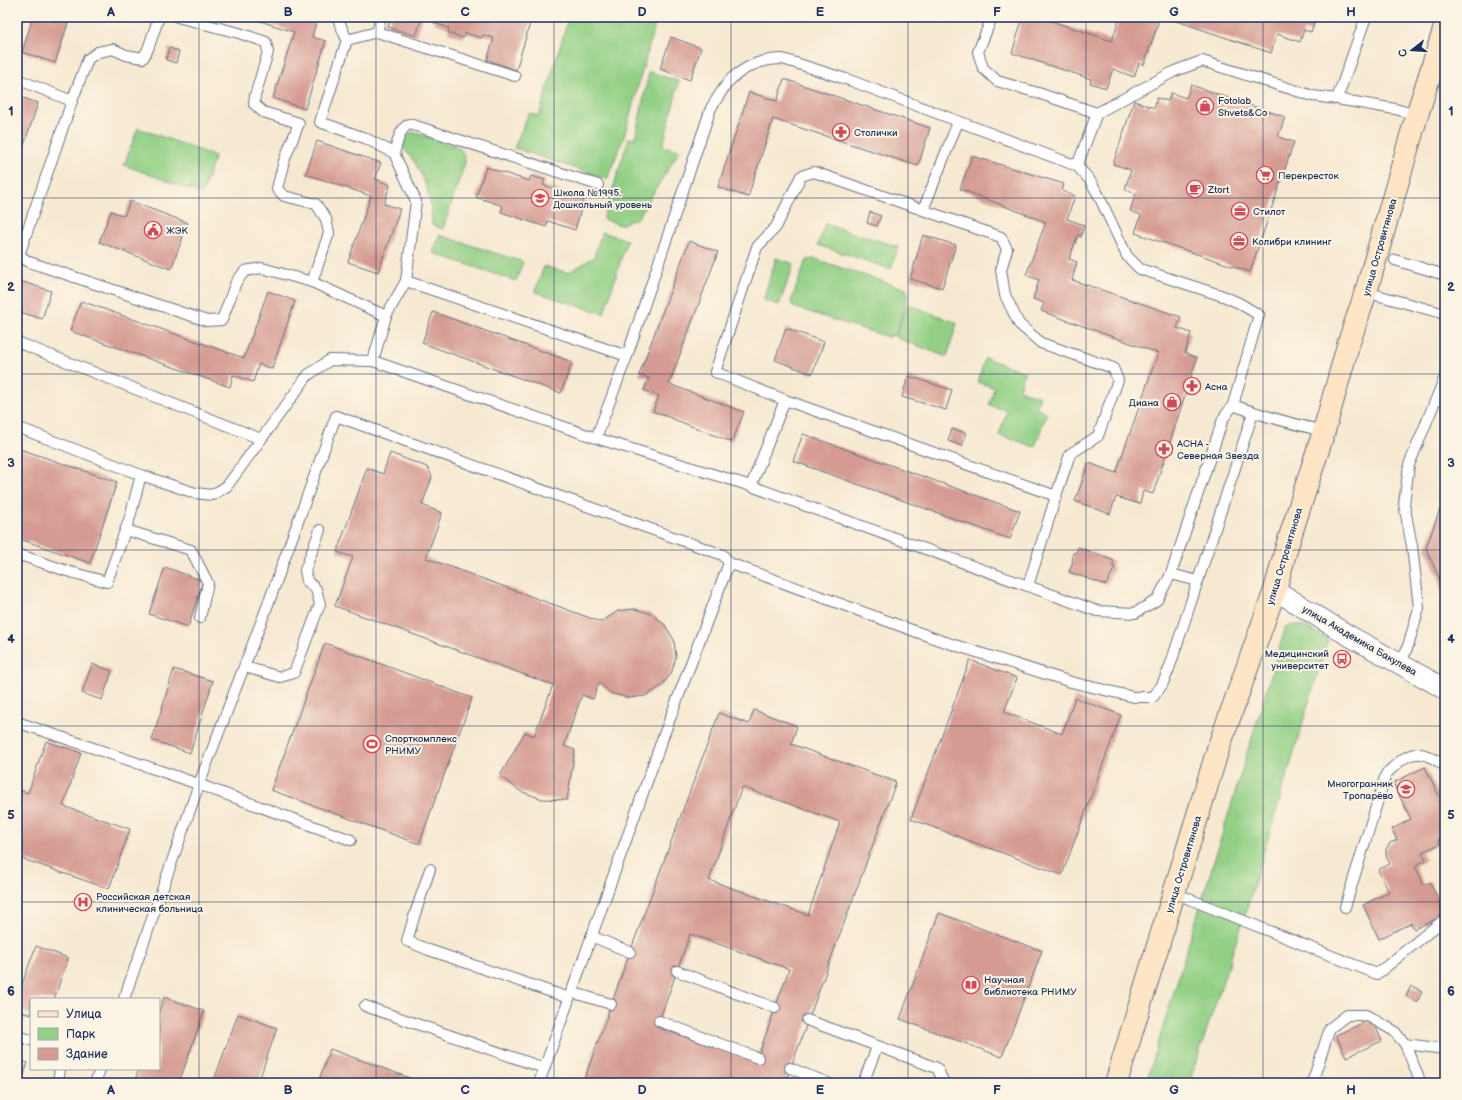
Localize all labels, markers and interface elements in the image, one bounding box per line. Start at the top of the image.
text: A [106,4,115,20]
text: B [283,4,293,20]
text: C [460,4,470,20]
text: D [637,4,647,20]
text: E [816,4,825,20]
text: F [993,4,1001,20]
text: G [1169,4,1179,20]
text: H [1346,4,1356,20]
north arrow [1392,30,1432,70]
text: С [1395,47,1410,58]
place label: Fotolab Shvets&Co [1218,95,1268,119]
shop icon: Fotolab Shvets&Co [1195,96,1215,116]
text: 1 [8,103,14,119]
text: 1 [1448,103,1454,119]
pharmacy icon: Столички [831,122,851,142]
place label: Столички [854,127,898,139]
supermarket icon: Перекресток [1255,165,1275,185]
place label: Перекресток [1278,170,1339,182]
cafe icon: Ztort [1185,179,1205,199]
place label: Ztort [1207,184,1229,196]
place label: Школа №1995. Дошкольный уровень [553,187,652,211]
school or university icon: Школа №1995. Дошкольный уровень [530,188,550,208]
street label: улица Островитянова [1360,197,1400,297]
office icon: Стилот [1230,201,1250,221]
place label: Стилот [1253,206,1286,218]
public building icon: ЖЭК [143,220,163,240]
place label: ЖЭК [166,225,189,237]
office icon: Колибри клининг [1229,231,1249,251]
place label: Колибри клининг [1252,236,1332,248]
text: 2 [7,279,15,295]
text: 2 [1447,279,1455,295]
pharmacy icon: Асна [1182,376,1202,396]
place label: Асна [1204,381,1228,393]
shop icon: Диана [1162,392,1182,412]
place label: Диана [1129,397,1159,409]
place label: АСНА - Северная Звезда [1176,438,1259,462]
pharmacy icon: АСНА - Северная Звезда [1154,439,1174,459]
text: 3 [7,455,15,471]
text: 3 [1447,455,1455,471]
street label: улица Островитянова [1264,506,1305,606]
street label: улица Академика Бакулева [1300,603,1419,679]
text: 4 [7,631,15,647]
text: 4 [1447,631,1455,647]
place label: Медицинский университет [1265,648,1329,672]
bus stop icon: Медицинский университет [1332,649,1352,669]
place label: Спорткомплекс РНИМУ [385,733,457,757]
sports icon: Спорткомплекс РНИМУ [362,734,382,754]
place label: Многогранник Тропарёво [1327,778,1394,802]
school or university icon: Многогранник Тропарёво [1396,779,1416,799]
text: 5 [7,807,15,823]
text: 5 [1447,807,1455,823]
street label: улица Островитянова [1163,814,1204,914]
place label: Российская детская клиническая больница [96,891,203,915]
hospital icon: Российская детская клиническая больница [73,892,93,912]
place label: Научная библиотека РНИМУ [984,974,1077,998]
library icon: Научная библиотека РНИМУ [961,975,981,995]
text: 6 [7,983,15,999]
text: 6 [1447,983,1455,999]
legend [30,998,160,1070]
text: Улица [66,1007,102,1022]
text: Парк [66,1027,96,1042]
text: Здание [66,1047,108,1062]
text: A [106,1082,115,1098]
text: B [283,1082,293,1098]
text: C [460,1082,470,1098]
text: D [637,1082,647,1098]
text: E [816,1082,825,1098]
text: F [993,1082,1001,1098]
text: G [1169,1082,1179,1098]
text: H [1346,1082,1356,1098]

